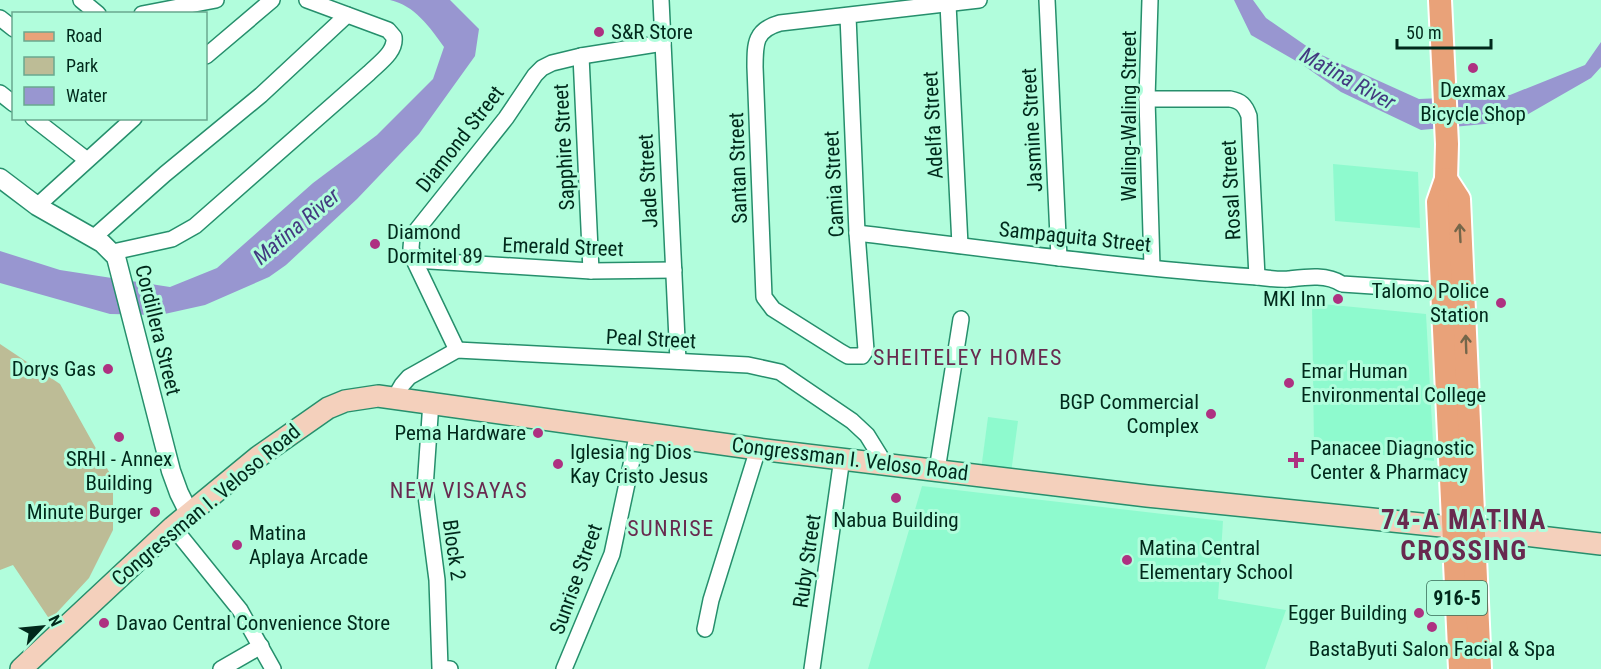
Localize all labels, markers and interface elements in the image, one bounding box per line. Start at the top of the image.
legend [12,12,207,120]
scale bar [1397,12,1492,50]
place label: S&R Store [611,20,693,44]
text: 50 m [1406,22,1441,43]
text: Road [66,25,102,46]
marker: S&R Store [592,25,606,39]
street label: Waling-Waling Street [1117,30,1141,202]
water label: Matina River [1296,42,1400,115]
text: Park [66,55,98,76]
marker: Dexmax Bicycle Shop [1466,61,1480,75]
street label: Jasmine Street [1017,67,1047,193]
street label: Adelfa Street [918,70,948,180]
place label: Dexmax Bicycle Shop [1420,78,1526,126]
street label: Diamond Street [411,81,509,197]
street label: Sapphire Street [549,83,579,211]
text: Water [66,85,108,106]
street label: Santan Street [724,112,752,224]
street label: Camia Street [819,130,849,238]
street label: Jade Street [634,133,662,229]
street label: Rosal Street [1216,139,1246,241]
water label: Matina River [248,183,345,270]
street label: Sampaguita Street [998,217,1152,257]
place label: Diamond Dormitel 89 [387,220,483,268]
one-way arrow [1455,223,1466,243]
street label: Emerald Street [502,233,624,261]
marker: Diamond Dormitel 89 [368,237,382,251]
street label: Cordillera Street [130,262,186,398]
place label: Talomo Police Station [1371,279,1489,327]
place label: MKI Inn [1263,287,1326,311]
marker: MKI Inn [1331,292,1345,306]
marker: Talomo Police Station [1494,296,1508,310]
street label: Peal Street [605,325,697,353]
one-way arrow [1460,335,1471,355]
district label: SHEITELEY HOMES [873,345,1063,370]
place label: Dorys Gas [12,357,96,381]
place label: Emar Human Environmental College [1301,359,1486,407]
marker: Dorys Gas [101,362,115,376]
marker: Emar Human Environmental College [1282,376,1296,390]
place label: BGP Commercial Complex [1059,390,1199,438]
marker: BGP Commercial Complex [1204,407,1218,421]
street label: Congressman I. Veloso Road [107,419,305,591]
place label: Pema Hardware [395,421,526,445]
marker: Pema Hardware [531,426,545,440]
marker: SRHI - Annex Building [112,430,126,444]
street label: Congressman I. Veloso Road [730,433,970,485]
place label: Panacee Diagnostic Center & Pharmacy [1310,436,1474,484]
place label: Iglesia ng Dios Kay Cristo Jesus [570,440,708,488]
place label: SRHI - Annex Building [66,447,172,495]
marker: Panacee Diagnostic Center & Pharmacy [1287,451,1305,469]
marker: Iglesia ng Dios Kay Cristo Jesus [551,457,565,471]
district label: NEW VISAYAS [390,478,528,503]
marker: Nabua Building [889,491,903,505]
place label: Minute Burger [27,500,143,524]
district label: 74-A MATINA CROSSING [1381,504,1547,567]
marker: Minute Burger [148,505,162,519]
place label: Nabua Building [833,508,959,532]
street label: Ruby Street [789,513,825,609]
district label: SUNRISE [627,516,715,541]
street label: Block 2 [438,518,470,582]
street label: Sunrise Street [545,520,607,638]
place label: Matina Aplaya Arcade [249,521,368,569]
place label: Matina Central Elementary School [1139,536,1293,584]
marker: Matina Aplaya Arcade [230,538,244,552]
marker: Matina Central Elementary School [1120,553,1134,567]
road number: 916-5 [1427,581,1487,615]
north arrow [12,597,72,657]
place label: Egger Building [1288,601,1407,625]
marker: Egger Building [1412,606,1426,620]
place label: Davao Central Convenience Store [116,611,390,635]
text: N [44,612,66,629]
marker: Davao Central Convenience Store [97,616,111,630]
marker: BastaByuti Salon Facial & Spa [1425,620,1439,634]
place label: BastaByuti Salon Facial & Spa [1309,637,1555,661]

